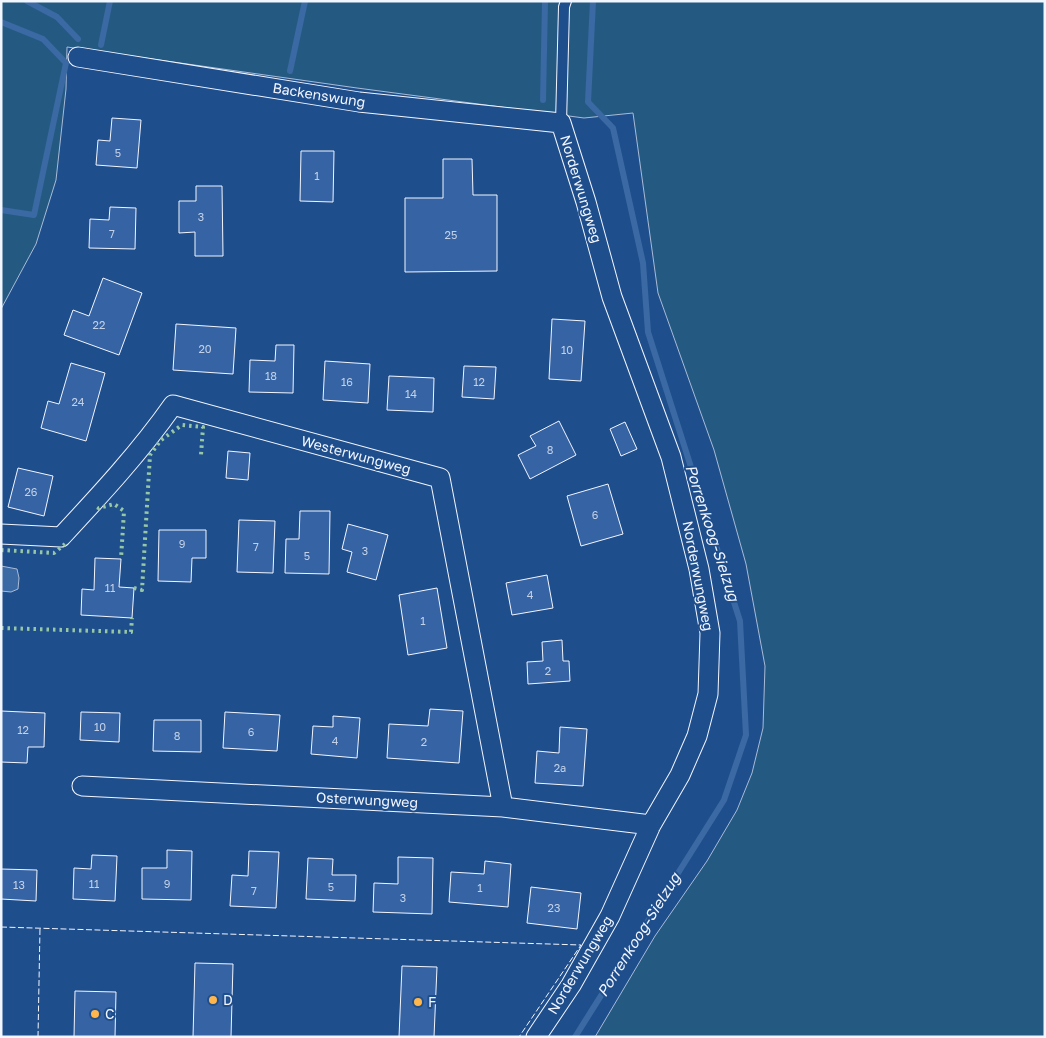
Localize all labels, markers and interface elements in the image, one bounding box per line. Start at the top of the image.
street label: Backenswung [271,79,367,110]
street label: Norderwungweg [557,133,606,245]
house number: 5 [115,146,121,159]
house number: 1 [314,169,320,182]
house number: 3 [198,210,204,223]
house number: 7 [109,227,115,240]
house number: 25 [445,228,457,241]
house number: 22 [93,318,105,331]
house number: 20 [198,342,212,355]
house number: 10 [561,343,573,356]
house number: 18 [265,369,277,382]
house number: 16 [341,375,353,388]
house number: 12 [473,375,485,388]
house number: 14 [405,387,417,400]
house number: 24 [71,395,85,408]
street label: Westerwungweg [299,432,413,477]
house number: 8 [547,443,554,456]
water label: Porrenkoog-Sielzug [681,462,744,605]
house number: 26 [24,485,38,498]
house number: 6 [592,508,599,521]
street label: Norderwungweg [679,519,718,632]
house number: 9 [179,537,185,550]
house number: 7 [253,540,259,553]
house number: 3 [362,544,368,557]
house number: 5 [304,549,310,562]
house number: 11 [105,581,115,594]
house number: 4 [527,588,534,601]
house number: 1 [420,614,426,627]
house number: 2 [545,664,551,677]
house number: 10 [94,720,106,733]
house number: 12 [17,723,29,736]
house number: 6 [248,725,255,738]
house number: 8 [174,729,181,742]
house number: 4 [332,734,339,747]
house number: 2 [421,735,427,748]
house number: 2a [554,761,566,774]
street label: Osterwungweg [316,788,419,811]
water label: Porrenkoog-Sielzug [593,868,685,1000]
house number: 11 [89,877,99,890]
house number: 9 [164,877,170,890]
house number: 13 [13,878,25,891]
house number: 5 [328,880,334,893]
house number: 1 [477,881,483,894]
house number: 7 [251,884,257,897]
house number: 3 [400,891,406,904]
house number: 23 [548,901,560,914]
street label: Norderwungweg [543,912,616,1017]
place label: D [223,991,233,1008]
place label: F [428,993,436,1010]
marker: D [207,994,219,1006]
marker: F [412,996,424,1008]
place label: C [105,1005,115,1022]
marker: C [89,1008,101,1020]

